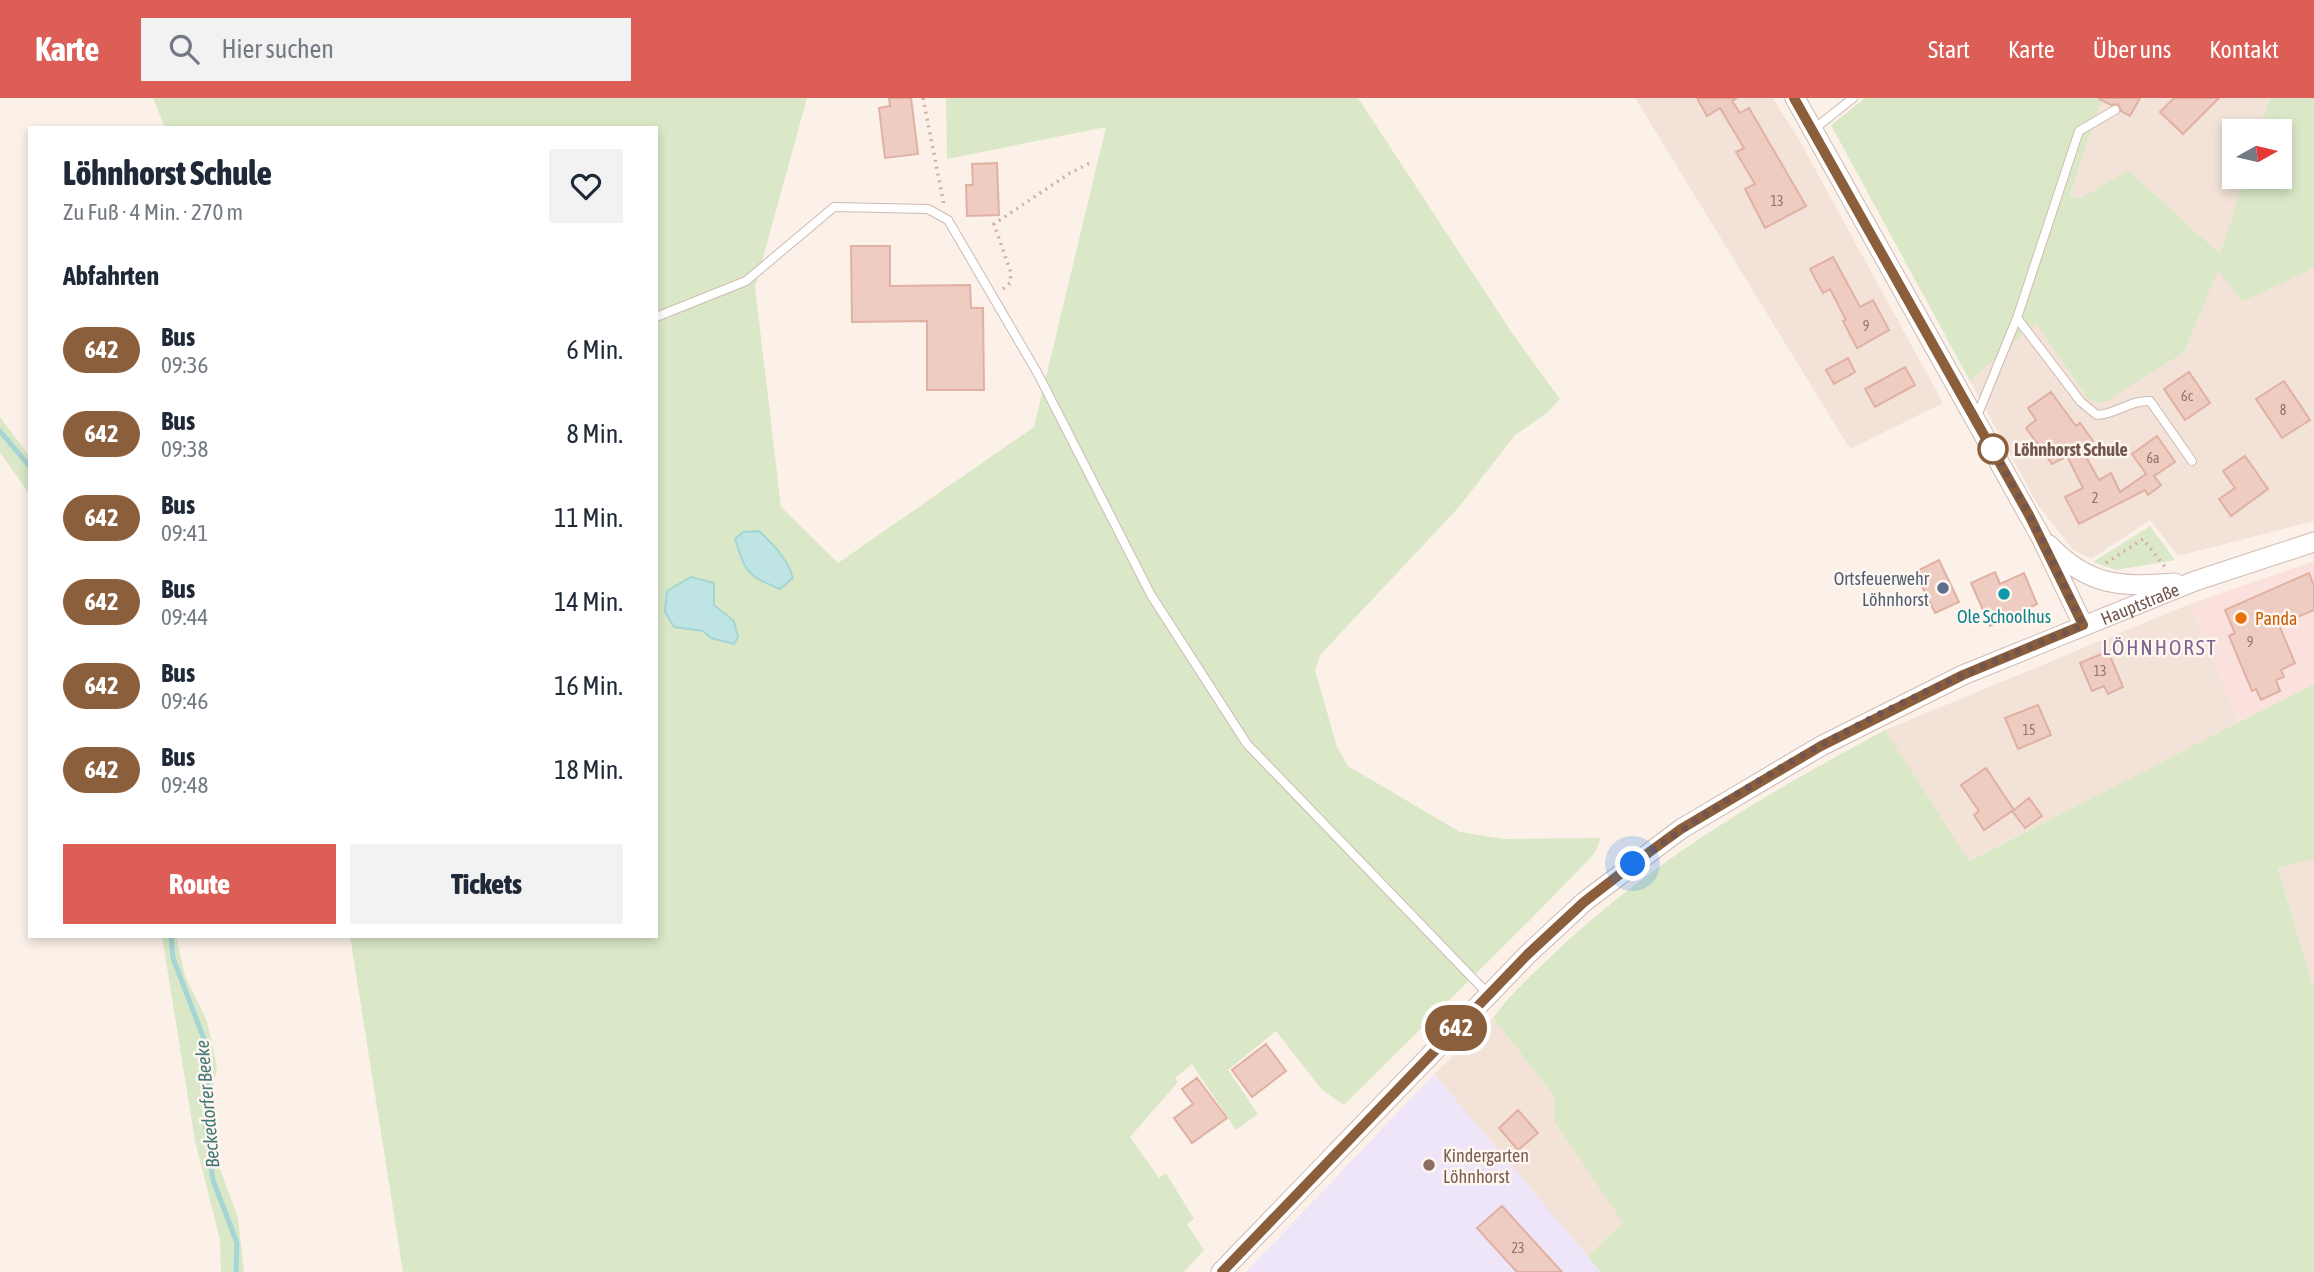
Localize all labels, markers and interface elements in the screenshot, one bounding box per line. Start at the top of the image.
search box [141,18,631,81]
text: Karte [35,30,99,68]
icon: search [165,30,203,68]
text: Hier suchen [221,34,334,64]
text: Start [1928,36,1970,63]
text: Karte [2008,36,2055,63]
text: Über uns [2093,36,2171,63]
text: Kontakt [2209,36,2279,63]
north arrow [2222,119,2292,189]
map controls [2222,119,2292,189]
button: heart [549,149,623,223]
text: Löhnhorst Schule [63,154,272,192]
house number: 13 [1770,193,1784,209]
text: Zu Fuß · 4 Min. · 270 m [63,199,243,225]
text: Abfahrten [63,261,159,291]
house number: 9 [1863,318,1869,334]
text: Bus [161,322,195,352]
text: 6 Min. [567,335,623,365]
text: 642 [85,336,118,363]
text: 09:36 [161,352,208,378]
house number: 6c [2181,388,2194,404]
house number: 8 [2280,402,2287,418]
text: Bus [161,406,195,436]
text: 8 Min. [567,419,623,449]
text: 642 [85,420,118,447]
marker: Löhnhorst Schule [1978,434,2008,464]
text: 09:38 [161,436,208,462]
place label: Löhnhorst Schule [2014,439,2128,460]
house number: 6a [2146,450,2160,466]
text: Bus [161,490,195,520]
house number: 2 [2092,490,2098,506]
text: 11 Min. [554,503,623,533]
text: 642 [85,504,118,531]
text: 09:41 [161,520,208,546]
place label: Ortsfeuerwehr Löhnhorst [1834,568,1930,610]
text: Bus [161,574,195,604]
street label: Hauptstraße [2097,578,2182,629]
marker: Ortsfeuerwehr Löhnhorst [1935,580,1951,596]
marker: Ole Schoolhus [1996,586,2012,602]
text: 14 Min. [554,587,623,617]
text: 642 [85,588,118,615]
text: 09:44 [161,604,208,630]
place label: Ole Schoolhus [1957,606,2051,627]
place label: Panda [2255,608,2297,629]
marker: Panda [2233,610,2249,626]
house number: 9 [2247,634,2253,650]
district label: LÖHNHORST [2102,635,2218,659]
text: Bus [161,658,195,688]
house number: 13 [2093,663,2107,679]
text: 16 Min. [554,671,623,701]
text: 642 [85,672,118,699]
text: 09:46 [161,688,208,714]
house number: 15 [2022,722,2036,738]
text: Bus [161,742,195,772]
text: 18 Min. [554,755,623,785]
text: 642 [85,756,118,783]
text: 09:48 [161,772,208,798]
button: Route [63,844,336,924]
button: Tickets [350,844,623,924]
your location [1615,846,1650,881]
line badge: 642 [1416,1005,1496,1051]
text: 642 [1439,1014,1473,1041]
water label: Beckedorfer Beeke [190,1039,224,1169]
place label: Kindergarten Löhnhorst [1443,1145,1529,1187]
marker: Kindergarten Löhnhorst [1421,1157,1437,1173]
house number: 23 [1511,1240,1525,1256]

